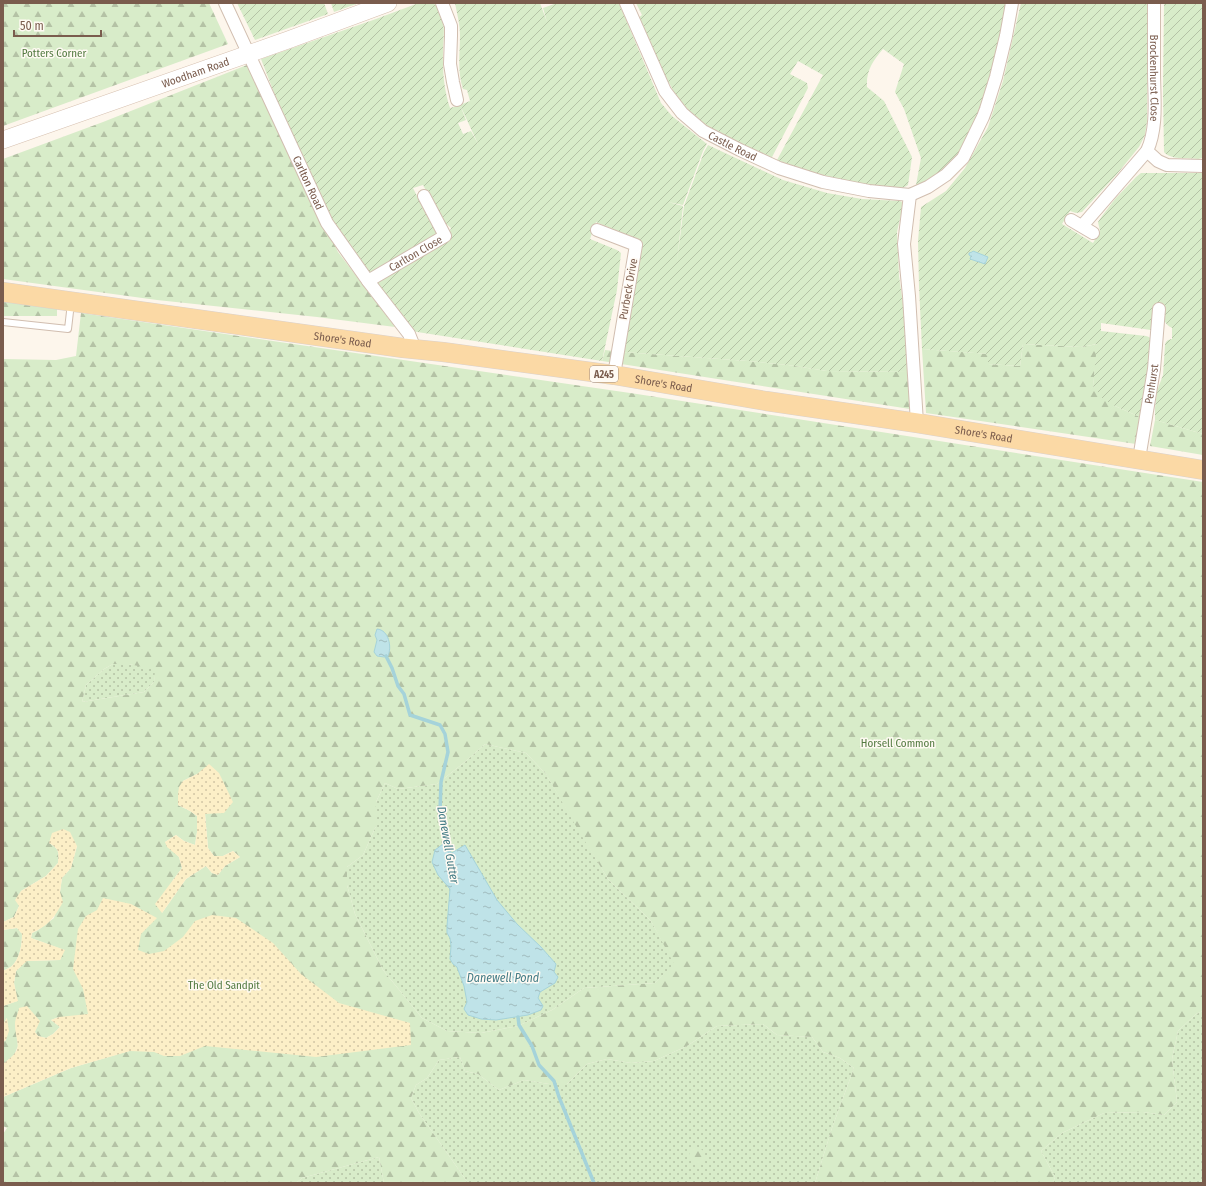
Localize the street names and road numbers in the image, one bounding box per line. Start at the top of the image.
street label: Brockenhurst Close [1147,35,1161,122]
street label: Woodham Road [160,55,231,91]
street label: Castle Road [706,129,759,164]
street label: Carlton Road [290,154,326,212]
street label: Carlton Close [387,233,445,274]
street label: Purbeck Drive [617,257,640,321]
street label: Shore's Road [313,330,372,351]
street label: Penhurst [1142,363,1161,405]
road number: A245 [590,366,618,382]
street label: Shore's Road [634,373,693,395]
street label: Shore's Road [954,423,1013,446]

